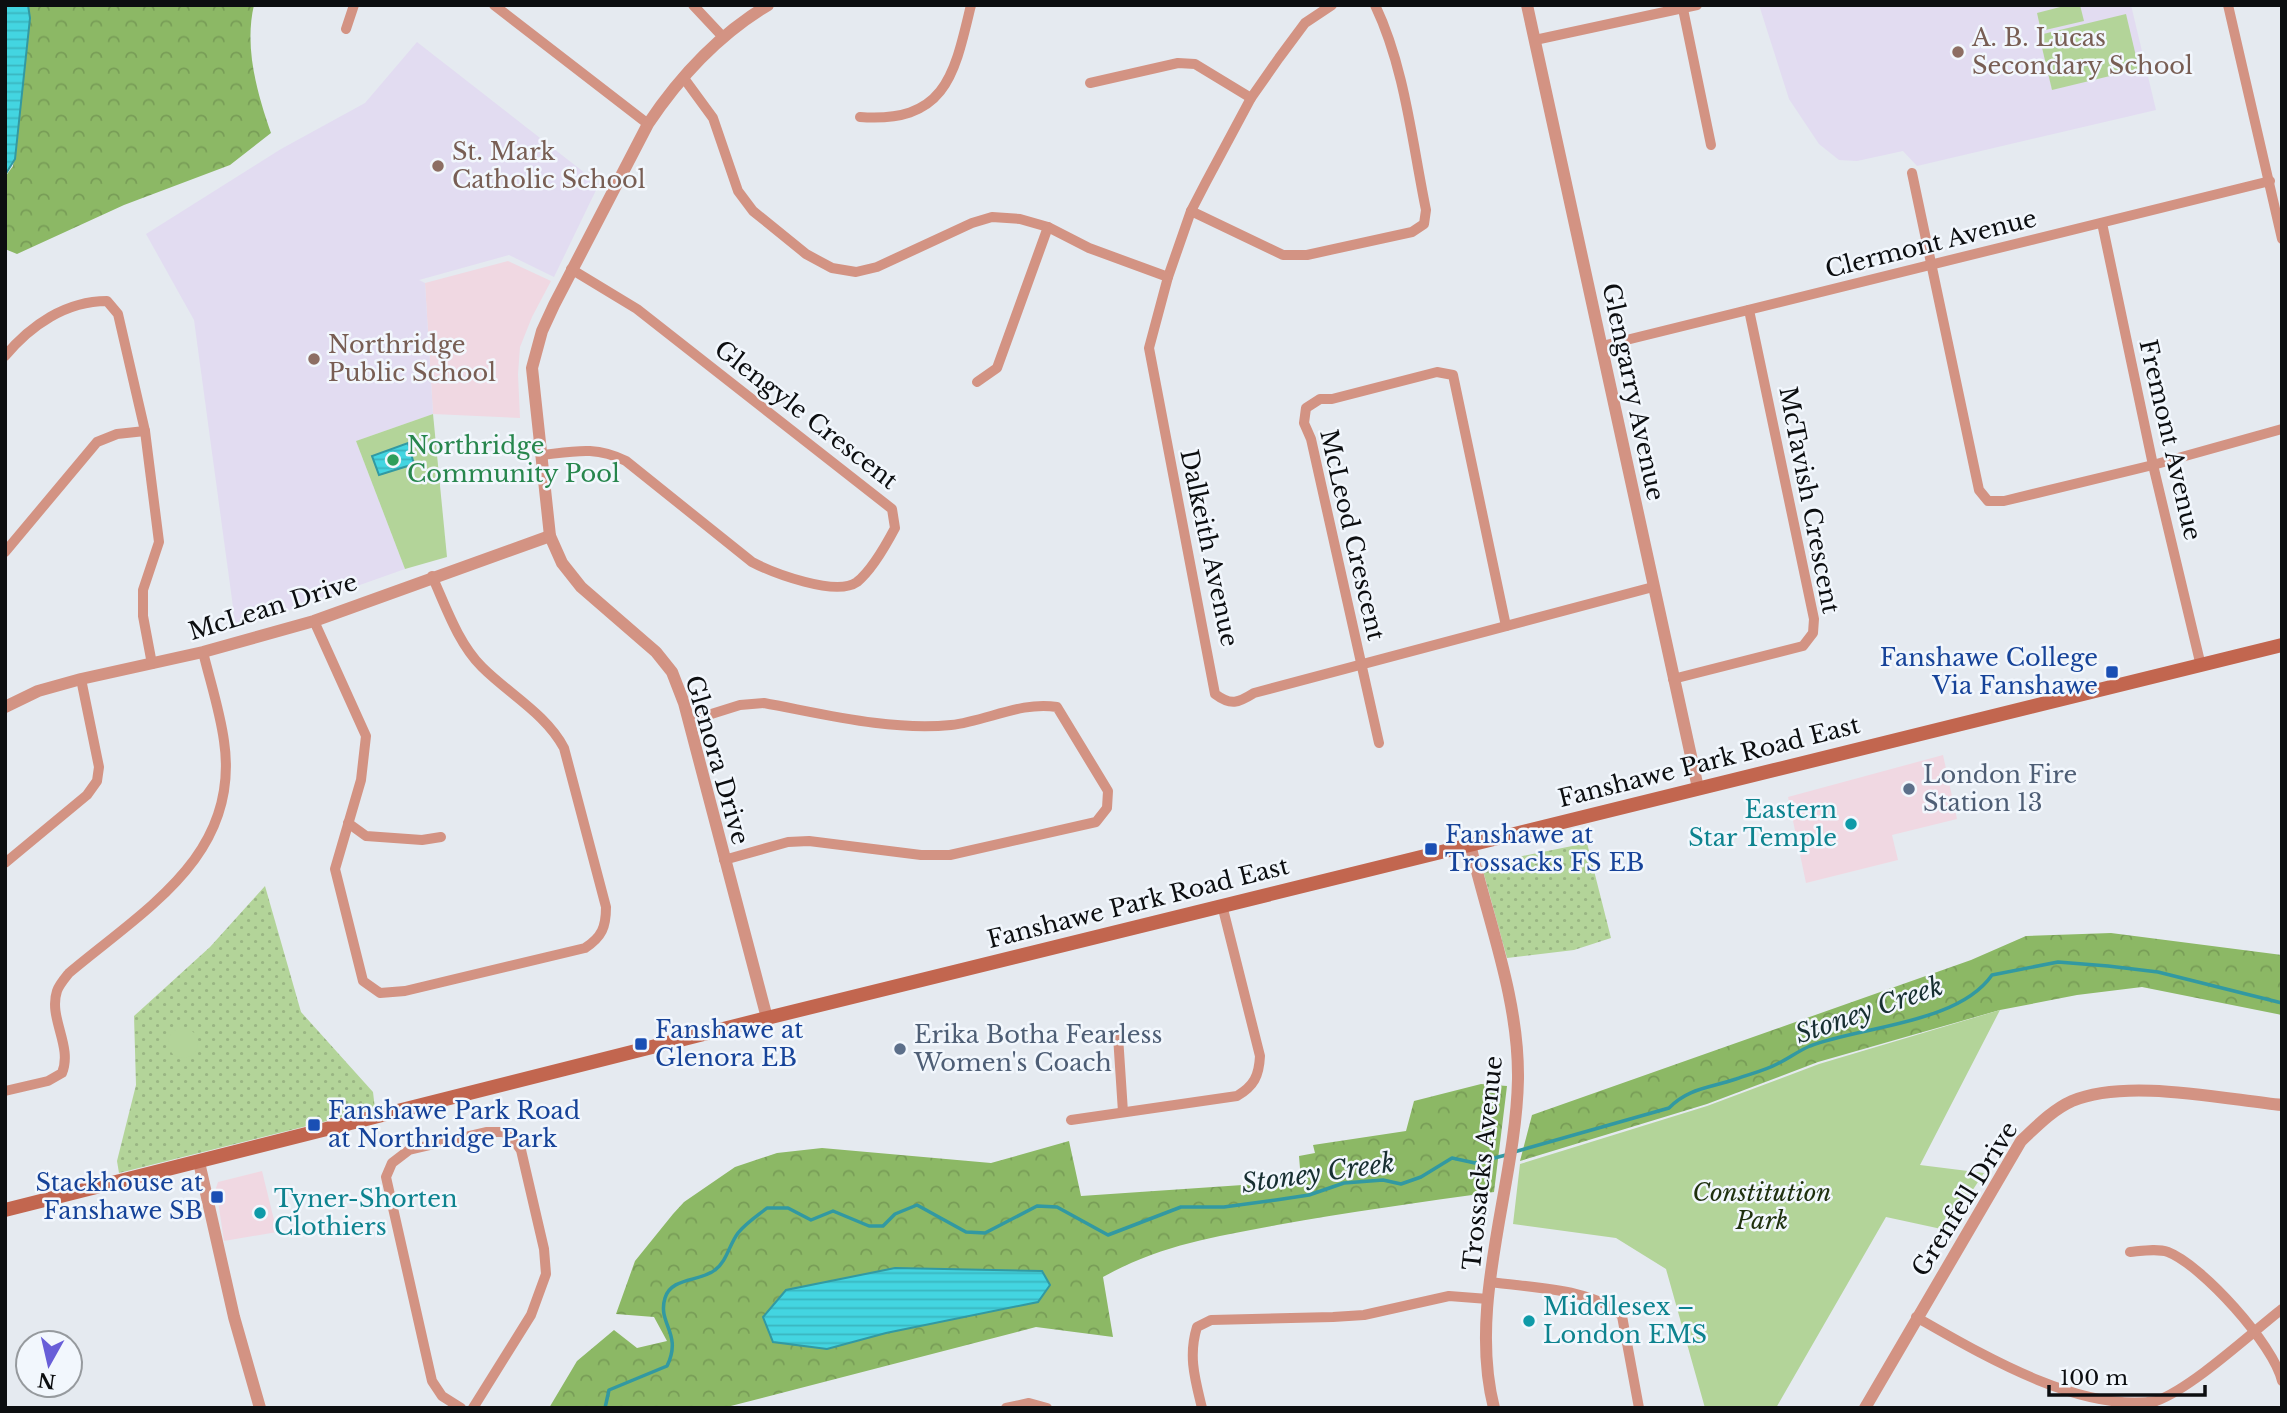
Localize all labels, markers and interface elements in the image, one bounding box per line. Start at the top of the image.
place label: A. B. Lucas Secondary School [1971,23,2193,80]
marker: A. B. Lucas Secondary School [1950,44,1966,60]
place label: St. Mark Catholic School [452,137,646,194]
marker: St. Mark Catholic School [430,158,446,174]
street label: Clermont Avenue [1822,203,2039,284]
street label: Glengarry Avenue [1596,281,1671,503]
place label: Northridge Public School [328,330,496,387]
street label: Glengyle Crescent [709,334,904,495]
street label: Fremont Avenue [2133,337,2208,543]
marker: Northridge Public School [306,351,322,367]
street label: McTavish Crescent [1773,384,1846,616]
street label: McLeod Crescent [1314,427,1391,643]
place label: Northridge Community Pool [407,431,620,488]
street label: Dalkeith Avenue [1174,447,1245,649]
marker: Northridge Community Pool [385,452,401,468]
street label: McLean Drive [185,567,361,646]
place label: Fanshawe College Via Fanshawe [1880,643,2098,700]
marker: Fanshawe College Via Fanshawe [2104,664,2120,680]
street label: Glenora Drive [679,672,755,848]
street label: Fanshawe Park Road East [1555,710,1863,813]
place label: London Fire Station 13 [1923,760,2077,817]
marker: London Fire Station 13 [1901,781,1917,797]
place label: Eastern Star Temple [1688,795,1837,852]
marker: Eastern Star Temple [1843,816,1859,832]
place label: Fanshawe at Trossacks FS EB [1445,820,1644,877]
marker: Fanshawe at Trossacks FS EB [1423,841,1439,857]
street label: Fanshawe Park Road East [984,851,1292,954]
water label: Stoney Creek [1791,970,1947,1050]
place label: Fanshawe at Glenora EB [655,1015,803,1072]
place label: Erika Botha Fearless Women's Coach [913,1020,1162,1077]
marker: Fanshawe at Glenora EB [633,1036,649,1052]
marker: Erika Botha Fearless Women's Coach [892,1041,908,1057]
street label: Trossacks Avenue [1457,1054,1508,1272]
place label: Fanshawe Park Road at Northridge Park [328,1096,580,1153]
street label: Grenfell Drive [1905,1116,2024,1281]
marker: Fanshawe Park Road at Northridge Park [306,1117,322,1133]
water label: Stoney Creek [1239,1146,1397,1200]
place label: Stackhouse at Fanshawe SB [35,1168,203,1225]
park label: Constitution Park [1693,1178,1831,1235]
place label: Tyner-Shorten Clothiers [274,1184,457,1241]
marker: Stackhouse at Fanshawe SB [209,1189,225,1205]
marker: Tyner-Shorten Clothiers [252,1205,268,1221]
place label: Middlesex – London EMS [1543,1292,1707,1349]
marker: Middlesex – London EMS [1521,1313,1537,1329]
north arrow [14,1329,84,1399]
scale bar [2049,1354,2205,1398]
text: 100 m [2060,1365,2128,1391]
text: N [36,1368,57,1393]

